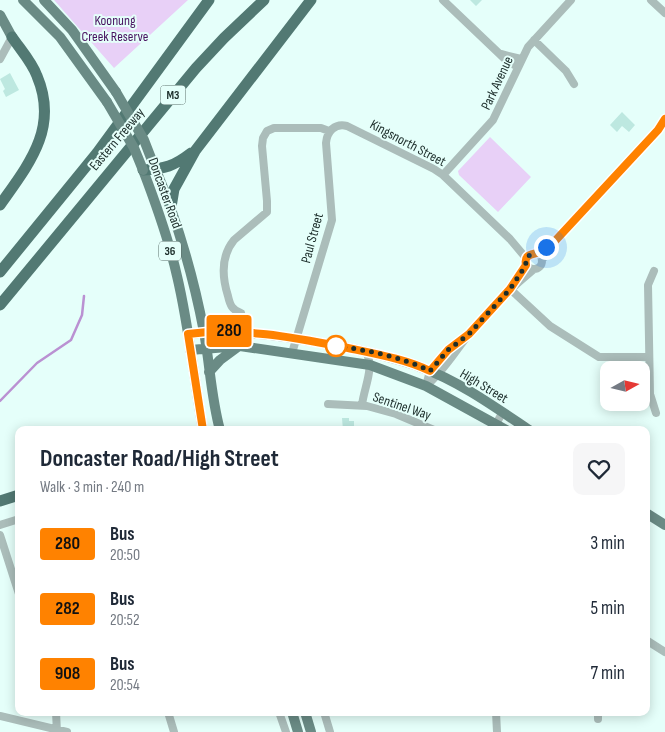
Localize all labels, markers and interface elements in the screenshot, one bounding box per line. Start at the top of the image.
park label: Koonung Creek Reserve [81,12,149,45]
street label: Park Avenue [477,54,517,112]
road number: M3 [160,86,186,104]
street label: Eastern Freeway [86,104,149,174]
street label: Kingsnorth Street [367,116,449,170]
street label: Doncaster Road [144,155,186,231]
street label: Paul Street [297,211,327,265]
your location [534,235,559,260]
road number: 36 [159,242,181,260]
line badge: 280 [200,315,258,347]
text: 280 [217,320,241,341]
unlabelled marker [325,335,347,357]
north arrow [600,361,650,411]
map controls [600,361,650,411]
street label: High Street [457,365,511,407]
street label: Sentinel Way [371,388,434,424]
button: heart [573,443,625,495]
text: Doncaster Road/High Street [40,444,279,473]
text: Walk · 3 min · 240 m [40,478,144,497]
text: Bus [110,523,135,546]
text: 3 min [590,532,625,555]
text: 280 [55,533,80,554]
text: 20:50 [110,546,140,565]
text: Bus [110,588,135,611]
text: 5 min [590,597,625,620]
text: 282 [55,598,80,619]
text: 20:52 [110,611,140,630]
text: Bus [110,653,135,676]
text: 7 min [591,662,625,685]
text: 908 [55,663,80,684]
text: 20:54 [110,676,140,695]

